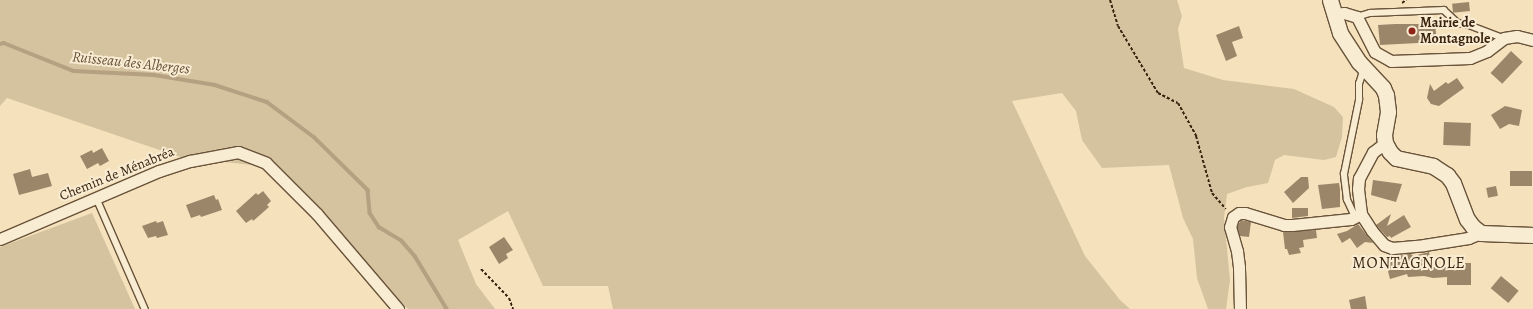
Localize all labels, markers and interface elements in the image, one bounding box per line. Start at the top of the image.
place label: Mairie de Montagnole [1420,15,1490,48]
marker: Mairie de Montagnole [1407,26,1417,36]
water label: Ruisseau des Alberges [71,48,191,78]
street label: Chemin de Ménabréa [57,143,177,205]
district label: MONTAGNOLE [1352,253,1466,273]

